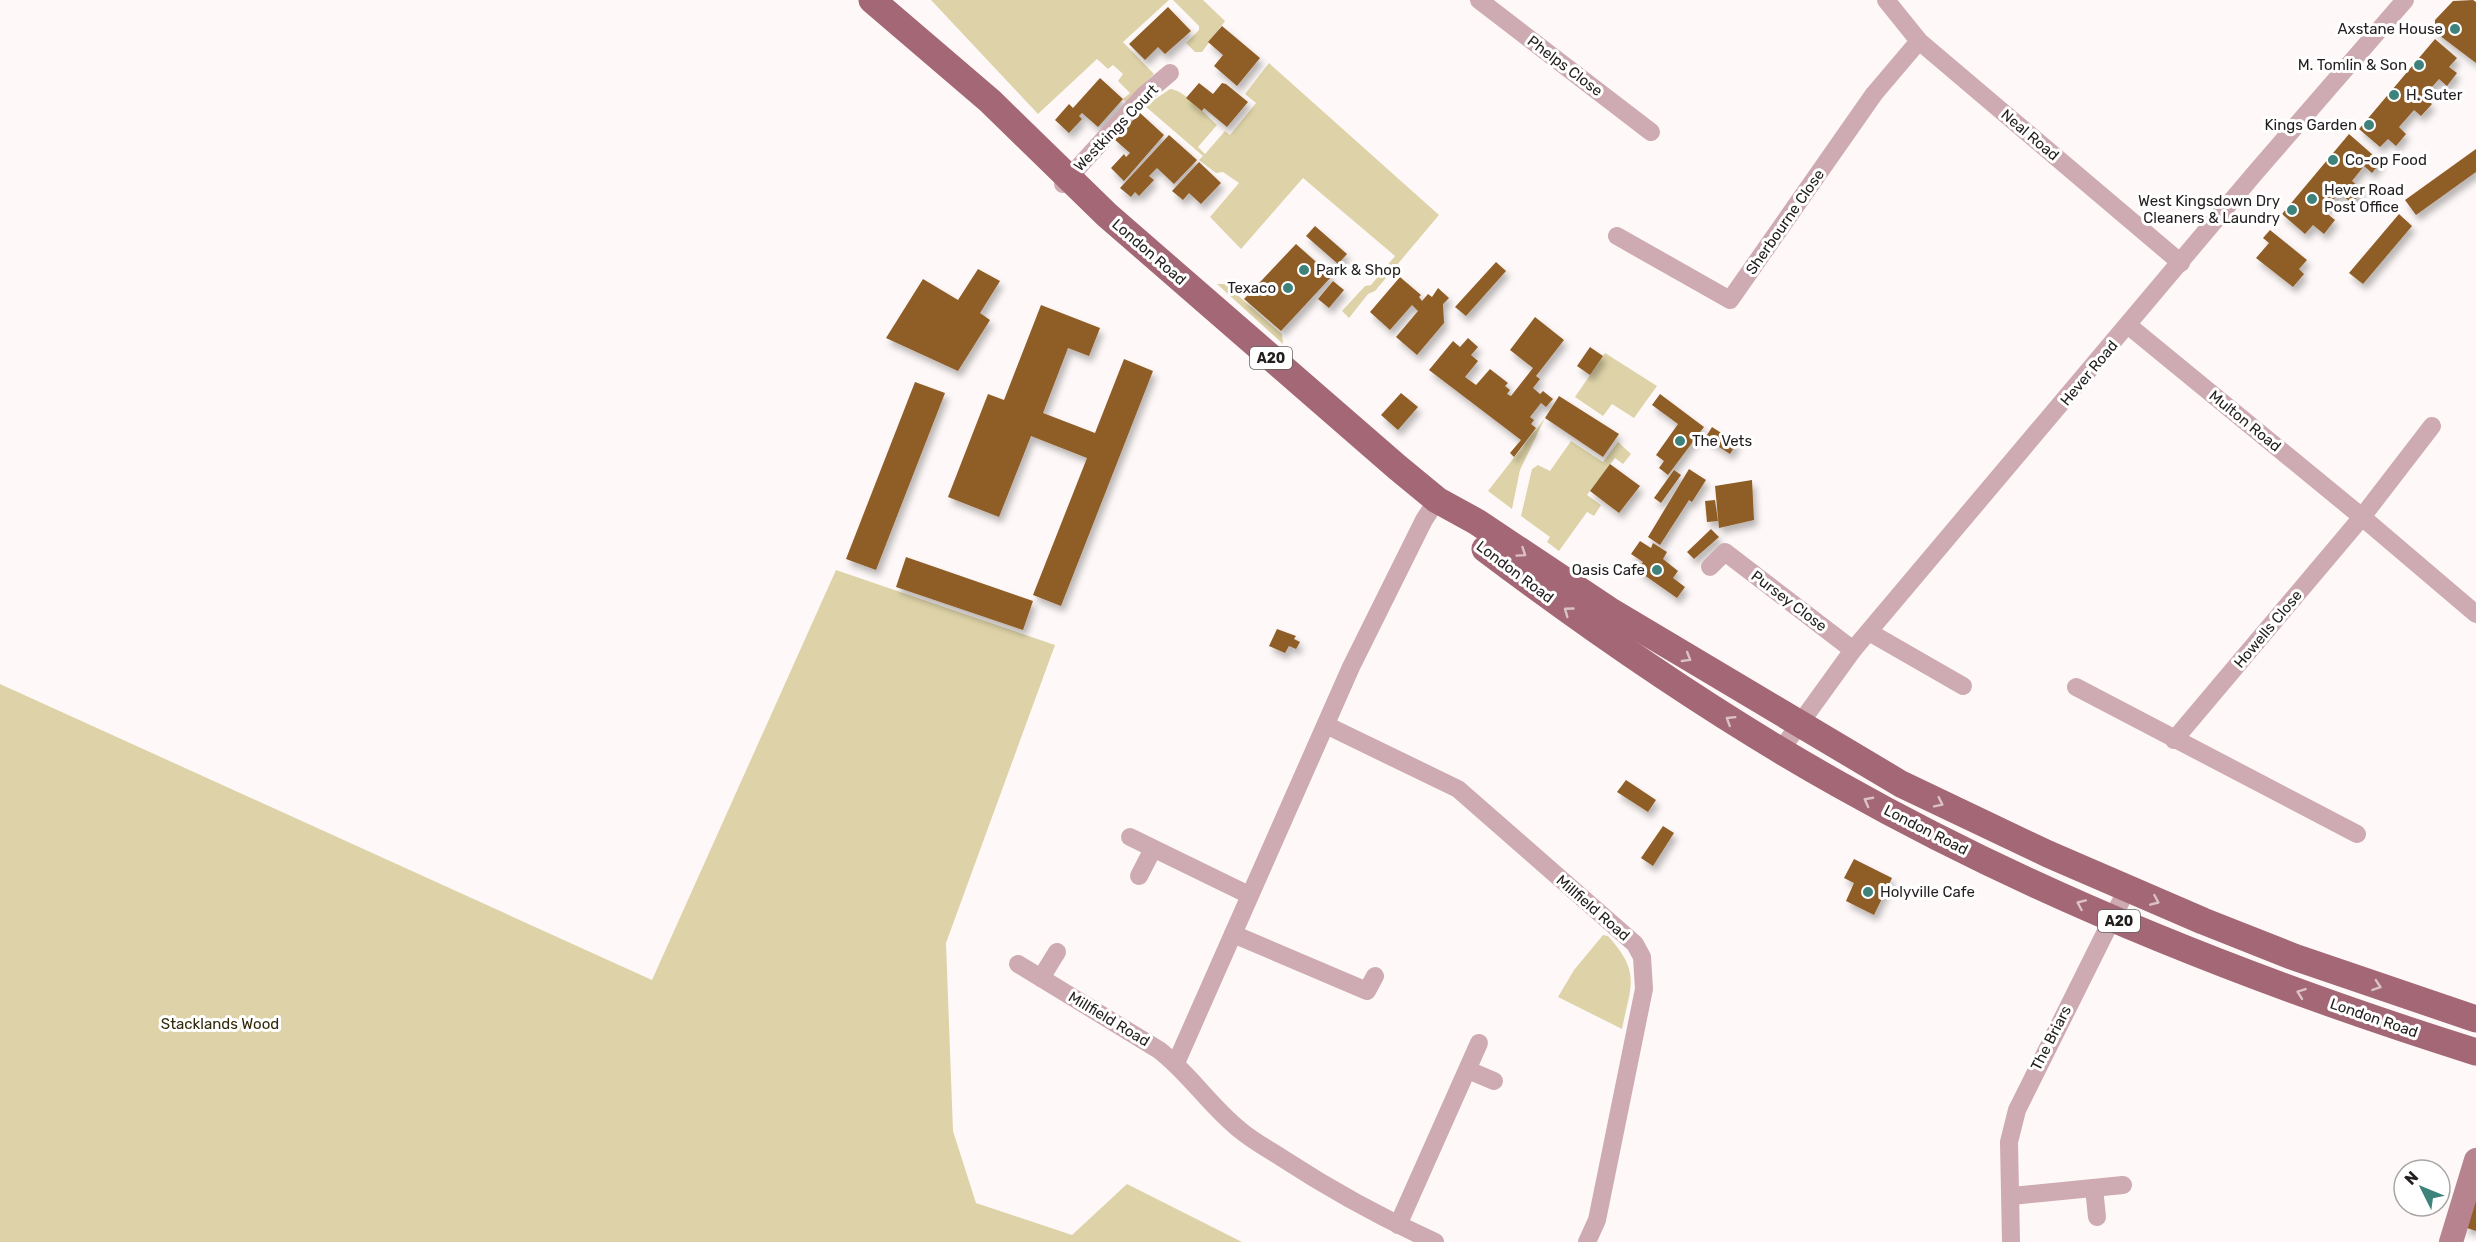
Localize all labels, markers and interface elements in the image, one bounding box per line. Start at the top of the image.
place label: Axstane House [2338,20,2443,38]
marker: Axstane House [2448,22,2462,36]
street label: Phelps Close [1524,32,1606,100]
place label: M. Tomlin & Son [2298,56,2407,74]
marker: M. Tomlin & Son [2412,58,2426,72]
street label: Westkings Court [1070,81,1162,175]
place label: H. Suter [2406,86,2463,104]
marker: H. Suter [2387,88,2401,102]
street label: Neal Road [1997,106,2063,164]
place label: Kings Garden [2265,116,2357,134]
marker: Kings Garden [2362,118,2376,132]
place label: Co-op Food [2345,151,2427,169]
marker: Co-op Food [2326,153,2340,167]
street label: Sherbourne Close [1742,166,1828,278]
place label: Hever Road Post Office [2324,181,2404,216]
place label: West Kingsdown Dry Cleaners & Laundry [2138,192,2280,227]
marker: Hever Road Post Office [2305,192,2319,206]
marker: West Kingsdown Dry Cleaners & Laundry [2285,203,2299,217]
street label: London Road [1108,215,1190,289]
place label: Park & Shop [1316,261,1401,279]
marker: Park & Shop [1297,263,1311,277]
place label: Texaco [1227,279,1276,297]
marker: Texaco [1281,281,1295,295]
street label: Hever Road [2056,337,2122,409]
road number: A20 [1250,347,1292,369]
street label: Multon Road [2205,387,2285,455]
place label: The Vets [1692,432,1752,450]
marker: The Vets [1673,434,1687,448]
street label: London Road [1473,537,1557,607]
one-way arrow [1515,546,1526,557]
place label: Oasis Cafe [1572,561,1645,579]
marker: Oasis Cafe [1650,563,1664,577]
street label: Pursey Close [1748,567,1830,635]
street label: Howells Close [2230,586,2306,672]
one-way arrow [1563,608,1574,619]
one-way arrow [1681,650,1691,662]
one-way arrow [1726,715,1736,727]
one-way arrow [1933,796,1944,808]
one-way arrow [1864,797,1875,808]
street label: London Road [1881,801,1971,859]
street label: Millfield Road [1553,871,1633,945]
place label: Holyville Cafe [1880,883,1975,901]
marker: Holyville Cafe [1861,885,1875,899]
one-way arrow [2149,894,2160,906]
one-way arrow [2077,900,2088,912]
road number: A20 [2098,910,2140,932]
one-way arrow [2371,978,2381,991]
street label: Millfield Road [1065,988,1153,1050]
one-way arrow [2296,988,2307,1001]
street label: London Road [2328,995,2420,1041]
street label: The Briars [2027,1002,2075,1074]
park label: Stacklands Wood [161,1015,279,1033]
north arrow [2392,1158,2452,1218]
text: N [2401,1167,2422,1189]

